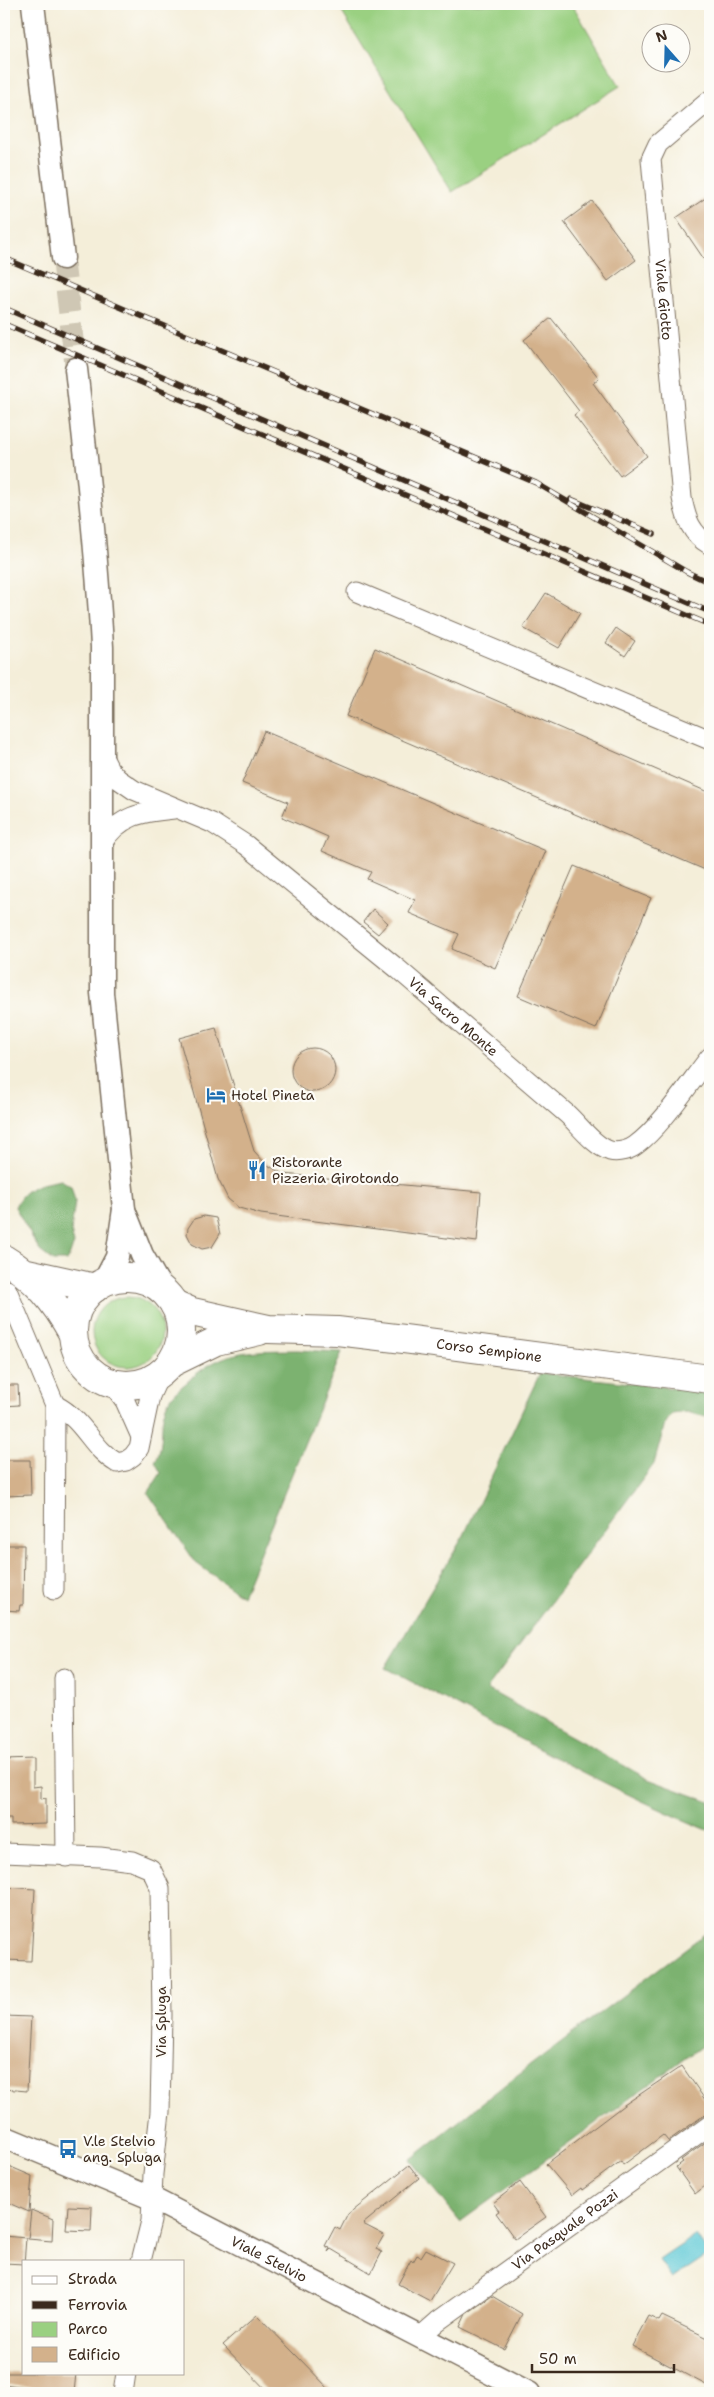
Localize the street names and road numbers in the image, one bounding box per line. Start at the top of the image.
street label: Viale Giotto [651,258,677,341]
street label: Via Sacro Monte [405,973,502,1060]
street label: Corso Sempione [435,1334,543,1366]
street label: Via Spluga [152,1986,170,2058]
street label: Via Pasquale Pozzi [508,2185,622,2274]
street label: Viale Stelvio [228,2232,310,2286]

